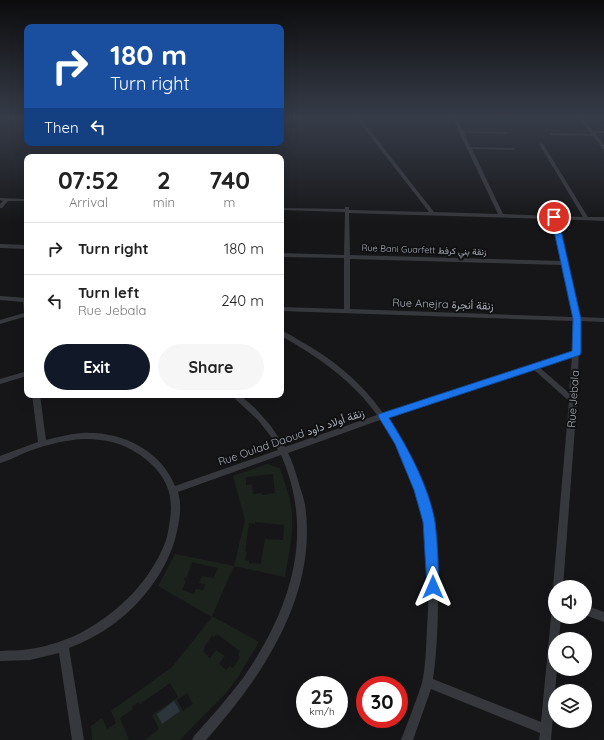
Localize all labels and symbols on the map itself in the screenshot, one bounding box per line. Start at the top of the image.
pin [537,200,571,234]
street label: Rue Bani Guarfett زنقة بني كرفط [361,242,487,259]
street label: Rue Anejra زنقة أنجرة [392,295,494,313]
street label: Rue Jebala [564,370,582,428]
street label: Rue Oulad Daoud زنقة أولاد داود [216,405,366,469]
position arrow [412,566,454,608]
speed limit sign: 30 [356,676,408,728]

